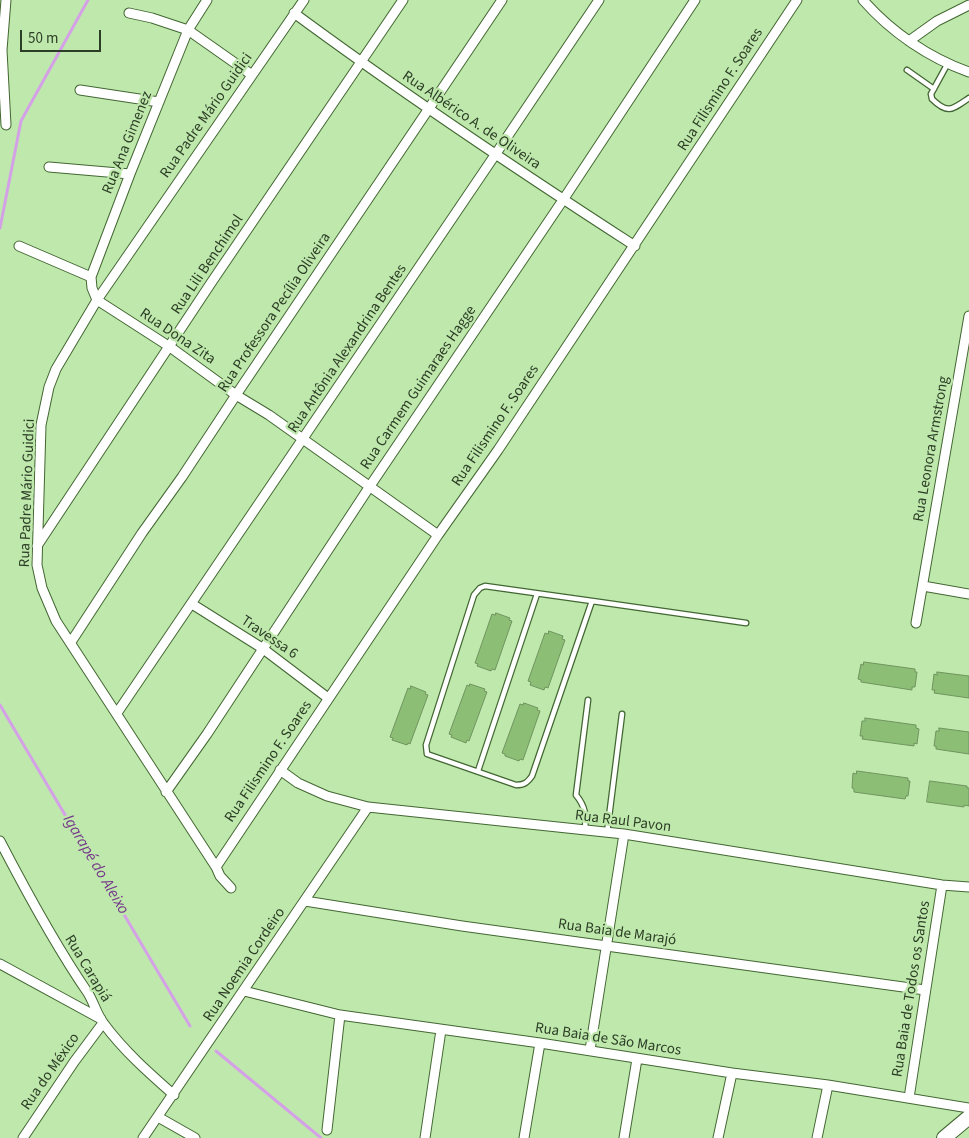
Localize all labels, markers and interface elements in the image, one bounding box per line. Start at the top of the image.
scale bar [22,20,104,52]
street label: Rua Filismino F. Soares [675,25,767,155]
text: 50 m [28,28,58,49]
street label: Rua Padre Mário Guidici [157,50,257,182]
street label: Rua Albérico A. de Oliveira [398,68,544,174]
street label: Rua Ana Gimenez [99,89,157,197]
street label: Rua Lili Benchimol [168,212,248,318]
street label: Rua Professora Pecília Oliveira [215,230,335,396]
street label: Rua Antônia Alexandrina Bentes [285,261,411,437]
street label: Rua Carmem Guimaraes Hagge [357,303,481,473]
street label: Rua Dona Zita [136,305,218,369]
street label: Rua Filismino F. Soares [449,362,543,490]
street label: Rua Leonora Armstrong [910,375,954,523]
street label: Rua Padre Mário Guidici [16,418,40,568]
street label: Travessa 6 [237,612,301,664]
street label: Rua Filismino F. Soares [222,698,316,826]
street label: Rua Raul Pavon [574,807,672,837]
water label: Igarapé do Aleixo [58,812,132,918]
street label: Rua Baia de Todos os Santos [889,900,935,1078]
street label: Rua Noemia Cordeiro [200,905,290,1025]
street label: Rua Baia de Marajó [557,916,677,950]
street label: Rua Carapiá [60,932,114,1006]
street label: Rua Baia de São Marcos [534,1020,682,1060]
street label: Rua do México [18,1030,84,1114]

